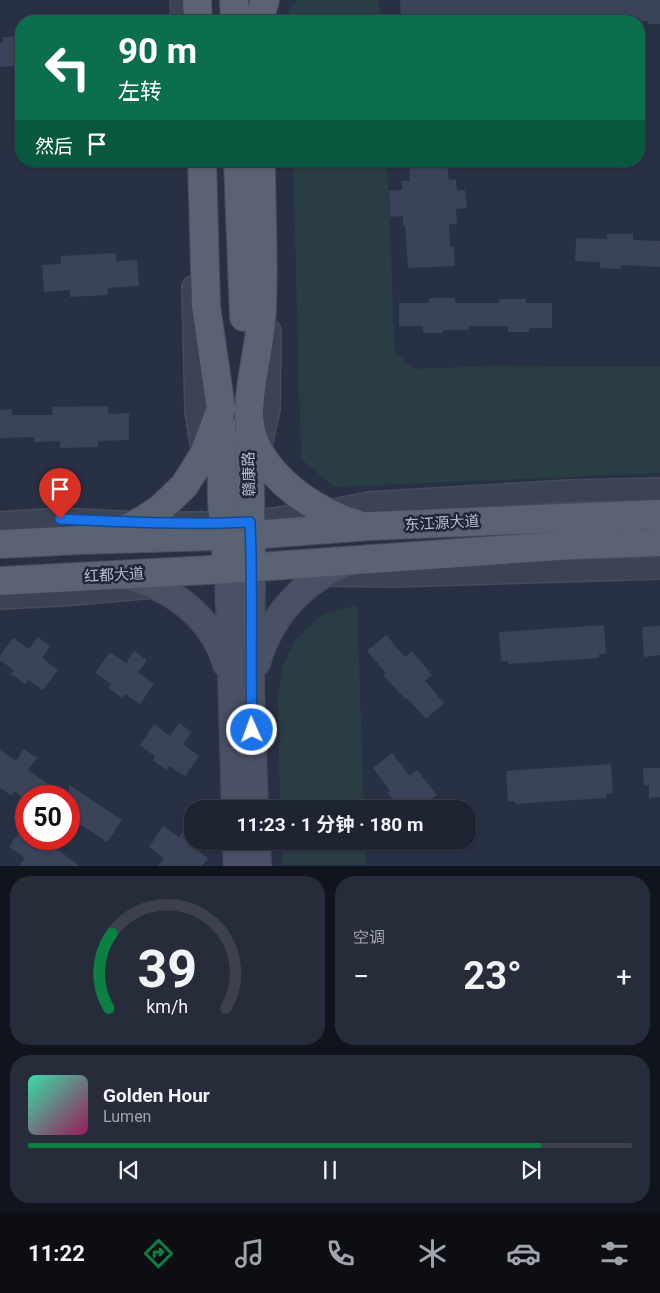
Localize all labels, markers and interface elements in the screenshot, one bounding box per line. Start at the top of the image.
text: 90 m [118,31,197,72]
icon: left [35,35,100,100]
text: 左转 [118,79,162,104]
icon: arrive [83,130,111,158]
text: 然后 [35,135,73,158]
street label: 赣康路 [240,451,258,497]
pin [39,468,81,519]
icon: arrive [46,475,74,503]
street label: 东江源大道 [404,512,480,534]
street label: 红都大道 [84,564,144,586]
position arrow [225,703,277,755]
speed limit sign: 50 [15,785,80,850]
text: 11:23 · 1 分钟 · 180 m [237,813,423,836]
text: 空调 [353,928,385,947]
text: 39 [138,939,197,1000]
text: 23° [463,954,522,998]
text: − [353,960,369,993]
text: + [616,960,632,993]
text: km/h [147,996,188,1017]
text: Golden Hour [103,1084,210,1107]
text: Lumen [103,1107,151,1126]
icon: previous [115,1156,143,1184]
icon: pause [316,1156,344,1184]
icon: next [517,1156,545,1184]
icon: directions [141,1236,176,1271]
icon: music [232,1236,267,1271]
icon: phone [323,1236,358,1271]
icon: climate [415,1236,450,1271]
icon: car [506,1236,541,1271]
icon: filters [597,1236,632,1271]
text: 11:22 [28,1241,85,1266]

